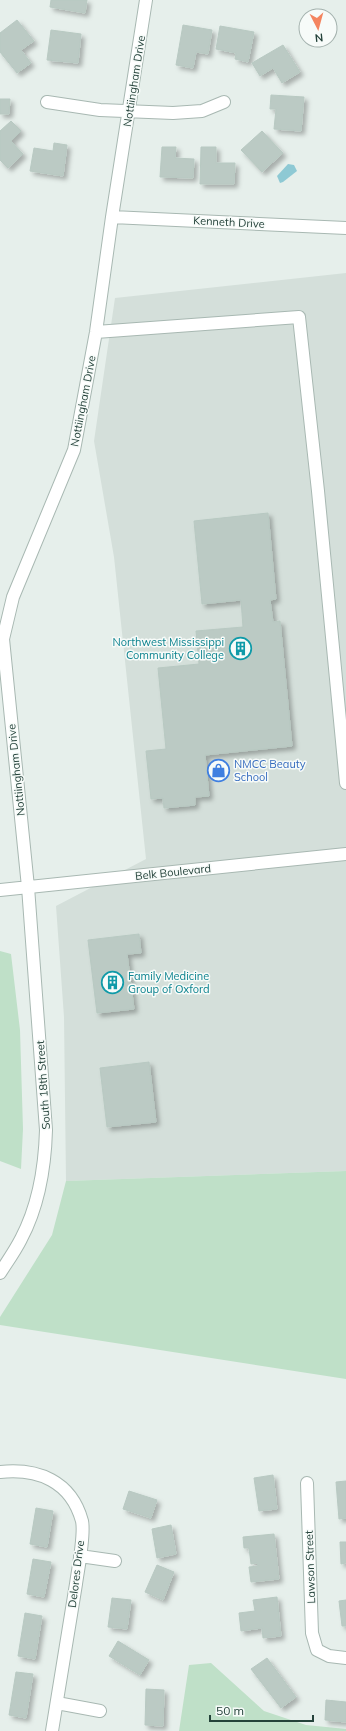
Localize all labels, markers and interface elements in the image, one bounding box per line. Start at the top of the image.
north arrow [298,8,338,48]
text: N [314,31,324,45]
street label: Nottiingham Drive [120,34,148,128]
street label: Kenneth Drive [193,213,265,231]
street label: Nottiingham Drive [67,354,99,448]
place label: Northwest Mississippi Community College [112,635,224,662]
building icon: Northwest Mississippi Community College [227,635,253,661]
street label: Nottiingham Drive [4,723,28,817]
shop icon: NMCC Beauty School [206,757,232,783]
place label: NMCC Beauty School [234,757,306,784]
street label: Belk Boulevard [134,861,212,883]
building icon: Family Medicine Group of Oxford [99,969,125,995]
place label: Family Medicine Group of Oxford [128,969,210,996]
street label: South 18th Street [33,1040,53,1130]
street label: Lawson Street [302,1530,318,1604]
street label: Delores Drive [65,1539,87,1609]
scale bar [210,1697,313,1723]
text: 50 m [216,1703,244,1718]

